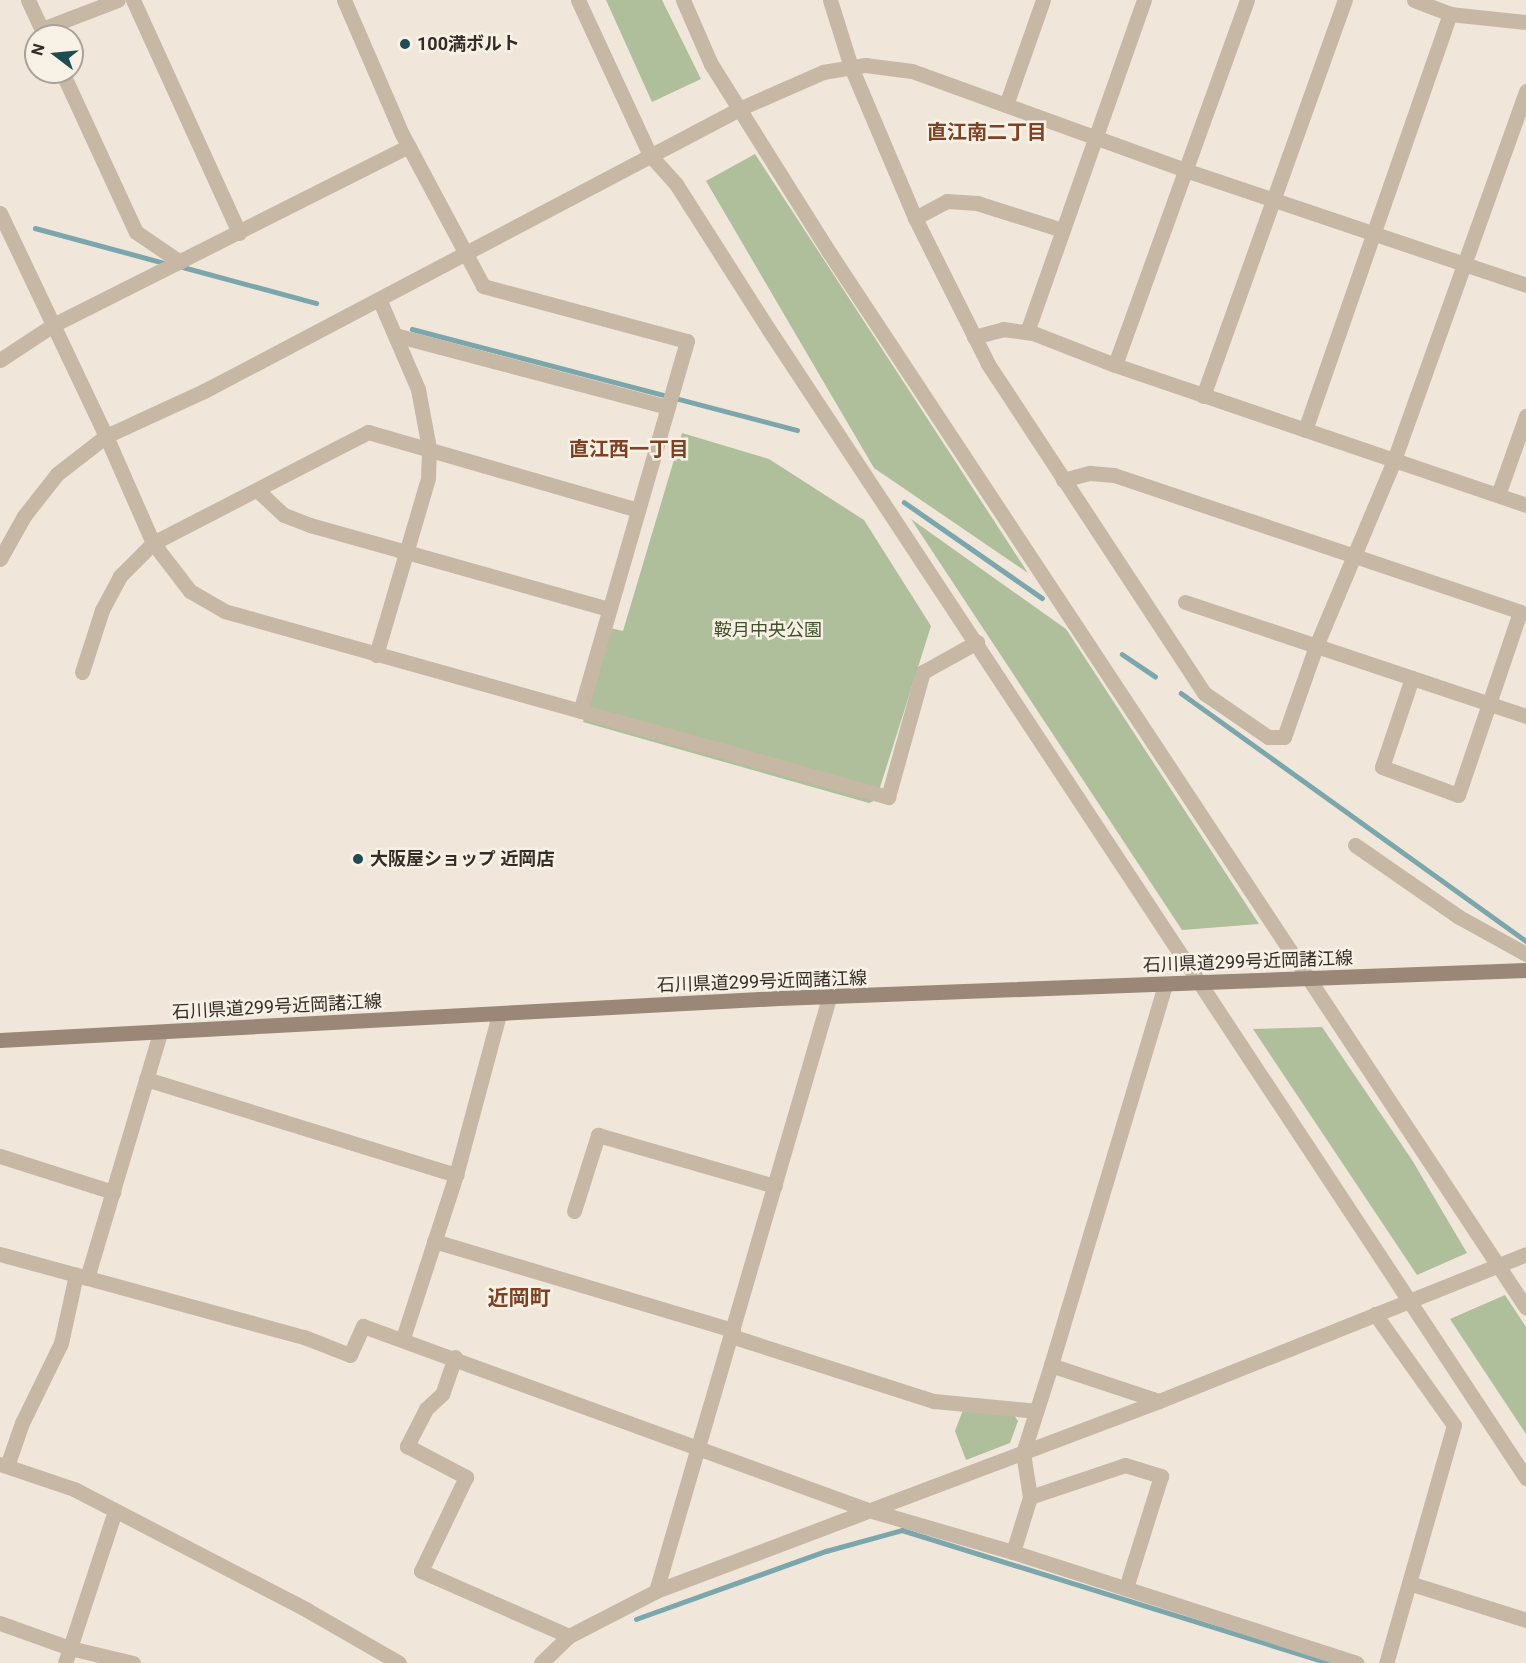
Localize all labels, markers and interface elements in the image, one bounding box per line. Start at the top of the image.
north arrow [24,24,84,84]
place label: 100満ボルト [417,33,520,55]
marker: 100満ボルト [398,37,412,51]
text: N [27,41,49,58]
district label: 直江南二丁目 [927,120,1047,144]
district label: 直江西一丁目 [569,437,689,461]
park label: 鞍月中央公園 [714,619,822,641]
place label: 大阪屋ショップ 近岡店 [370,848,554,870]
marker: 大阪屋ショップ 近岡店 [351,852,365,866]
street label: 石川県道299号近岡諸江線 [1143,948,1353,976]
street label: 石川県道299号近岡諸江線 [657,968,867,996]
street label: 石川県道299号近岡諸江線 [171,991,383,1023]
district label: 近岡町 [488,1285,550,1311]

